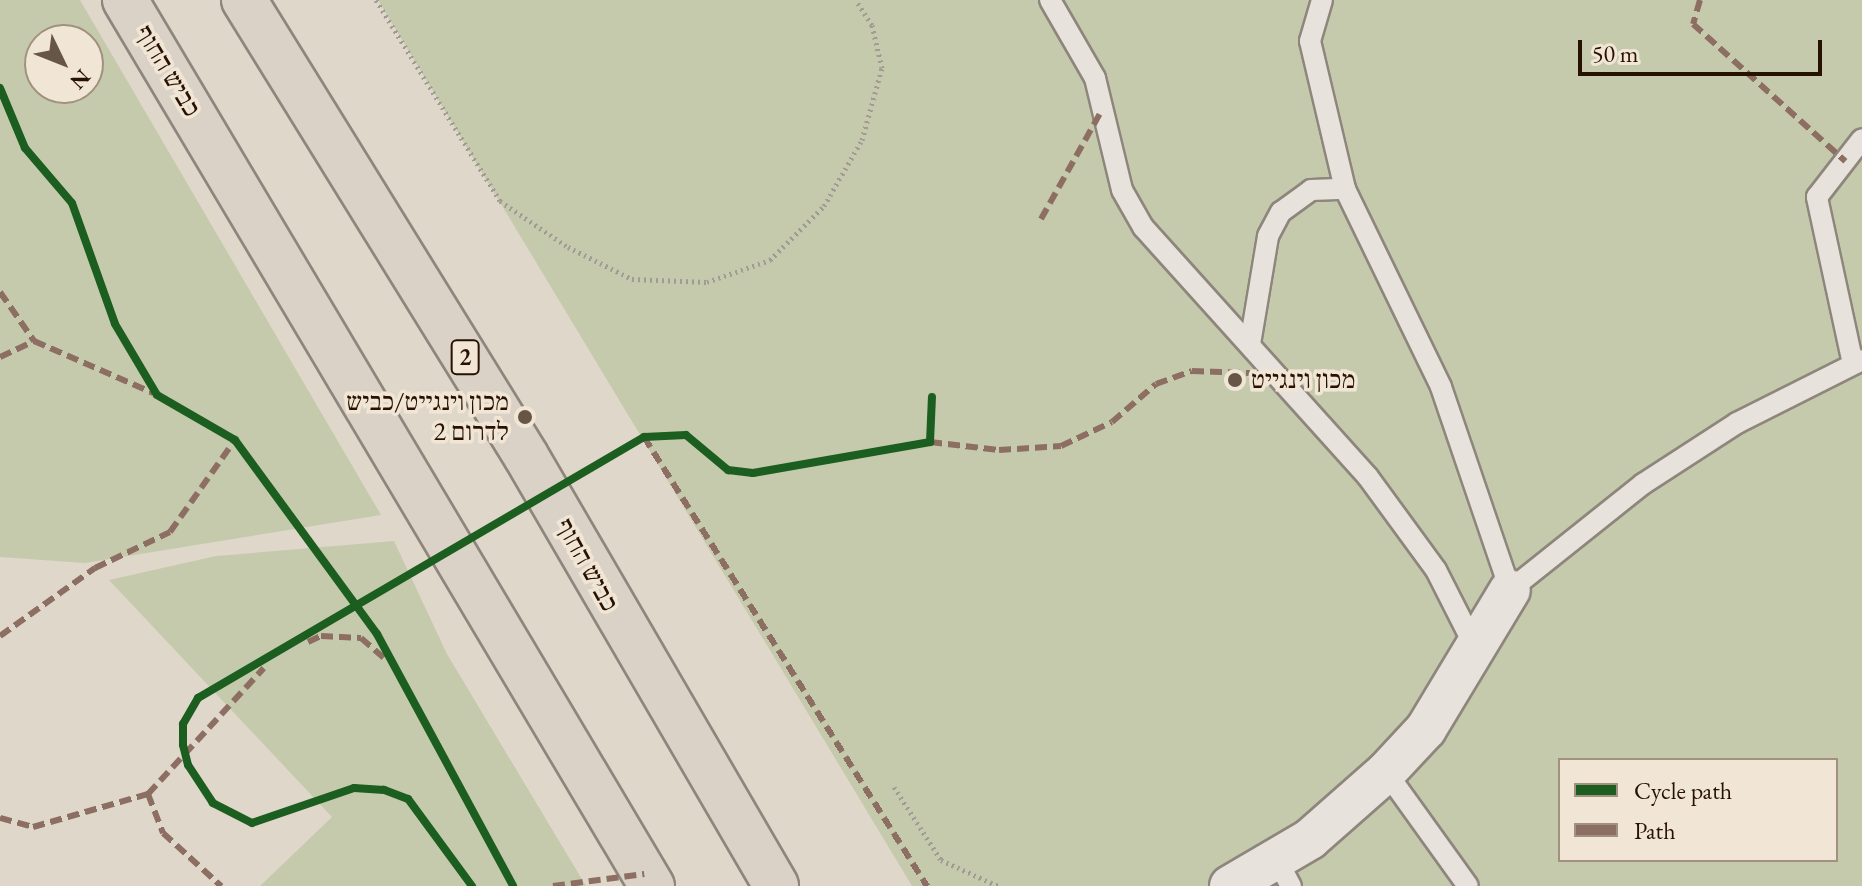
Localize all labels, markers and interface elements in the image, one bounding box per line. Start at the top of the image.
street label: כביש החוף [129,20,207,122]
north arrow [24,24,104,104]
scale bar [1582,24,1826,74]
text: 50 m [1592,38,1639,69]
text: N [64,63,97,96]
road number: 2 [449,337,481,377]
place label: מכון וינגייט [1251,364,1355,396]
marker: מכון וינגייט [1226,371,1244,389]
place label: מכון וינגייט/כביש 2 לדרום [346,386,509,448]
marker: מכון וינגייט/כביש 2 לדרום [516,408,534,426]
street label: כביש החוף [549,513,625,617]
legend [1558,758,1838,862]
text: Cycle path [1634,775,1732,806]
text: Path [1634,815,1676,846]

